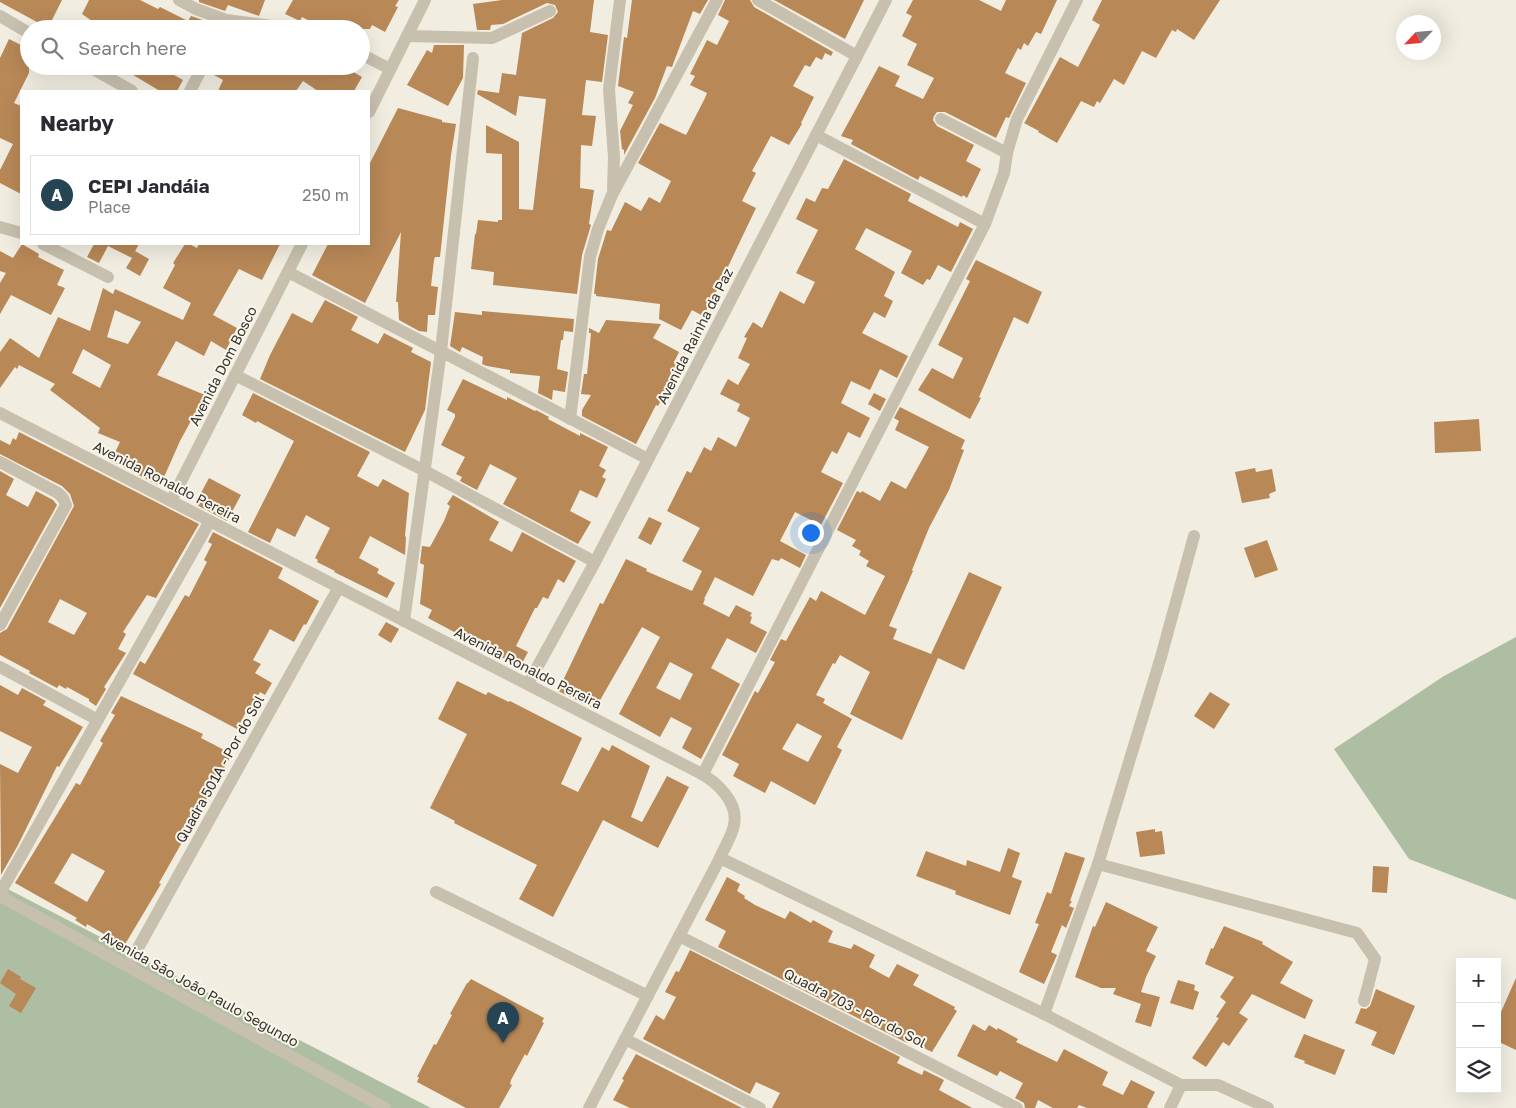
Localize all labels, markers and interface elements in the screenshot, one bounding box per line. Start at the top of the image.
north arrow [1396,15,1441,60]
search box [20,20,370,75]
icon: search [38,34,66,62]
text: Search here [78,36,187,59]
text: Nearby [40,110,114,136]
text: CEPI Jandáia [88,174,210,197]
text: A [51,185,63,205]
text: 250 m [302,185,349,205]
text: Place [88,197,131,217]
street label: Avenida Rainha da Paz [653,265,736,407]
street label: Avenida Dom Bosco [185,303,260,428]
street label: Avenida Ronaldo Pereira [91,437,244,526]
your location [798,520,824,546]
street label: Avenida Ronaldo Pereira [452,623,605,712]
street label: Quadra 501A - Por do Sol [172,692,267,846]
street label: Avenida São João Paulo Segundo [99,927,302,1050]
map controls [1456,958,1501,1093]
button: + [1456,958,1501,1003]
street label: Quadra 703 - Por do Sol [781,964,929,1051]
pin: A [487,1002,519,1043]
button: − [1456,1003,1501,1048]
button: layers [1456,1048,1501,1093]

